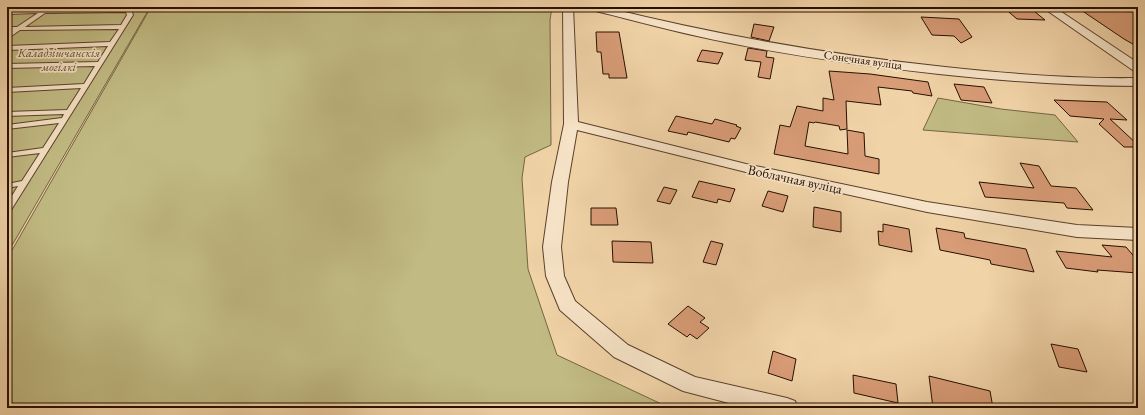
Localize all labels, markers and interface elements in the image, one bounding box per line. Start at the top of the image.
park label: Каладзішчанскія могілкі [17,45,100,75]
street label: Сонечная вуліца [823,47,903,73]
street label: Воблачная вуліца [746,160,844,198]

